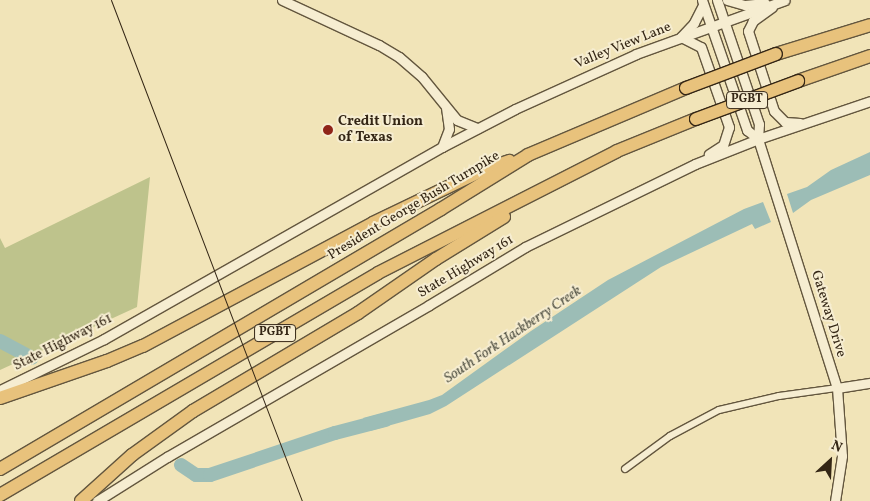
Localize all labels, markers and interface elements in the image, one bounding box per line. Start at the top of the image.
street label: Valley View Lane [572,19,674,73]
road number: PGBT [726,90,768,110]
place label: Credit Union of Texas [338,114,423,146]
marker: Credit Union of Texas [322,124,334,136]
street label: President George Bush Turnpike [325,148,503,264]
street label: State Highway 161 [415,232,517,302]
street label: Gateway Drive [807,268,849,360]
water label: South Fork Hackberry Creek [441,282,585,388]
street label: State Highway 161 [11,311,115,375]
road number: PGBT [254,323,296,342]
north arrow [805,436,855,486]
text: N [828,436,845,458]

